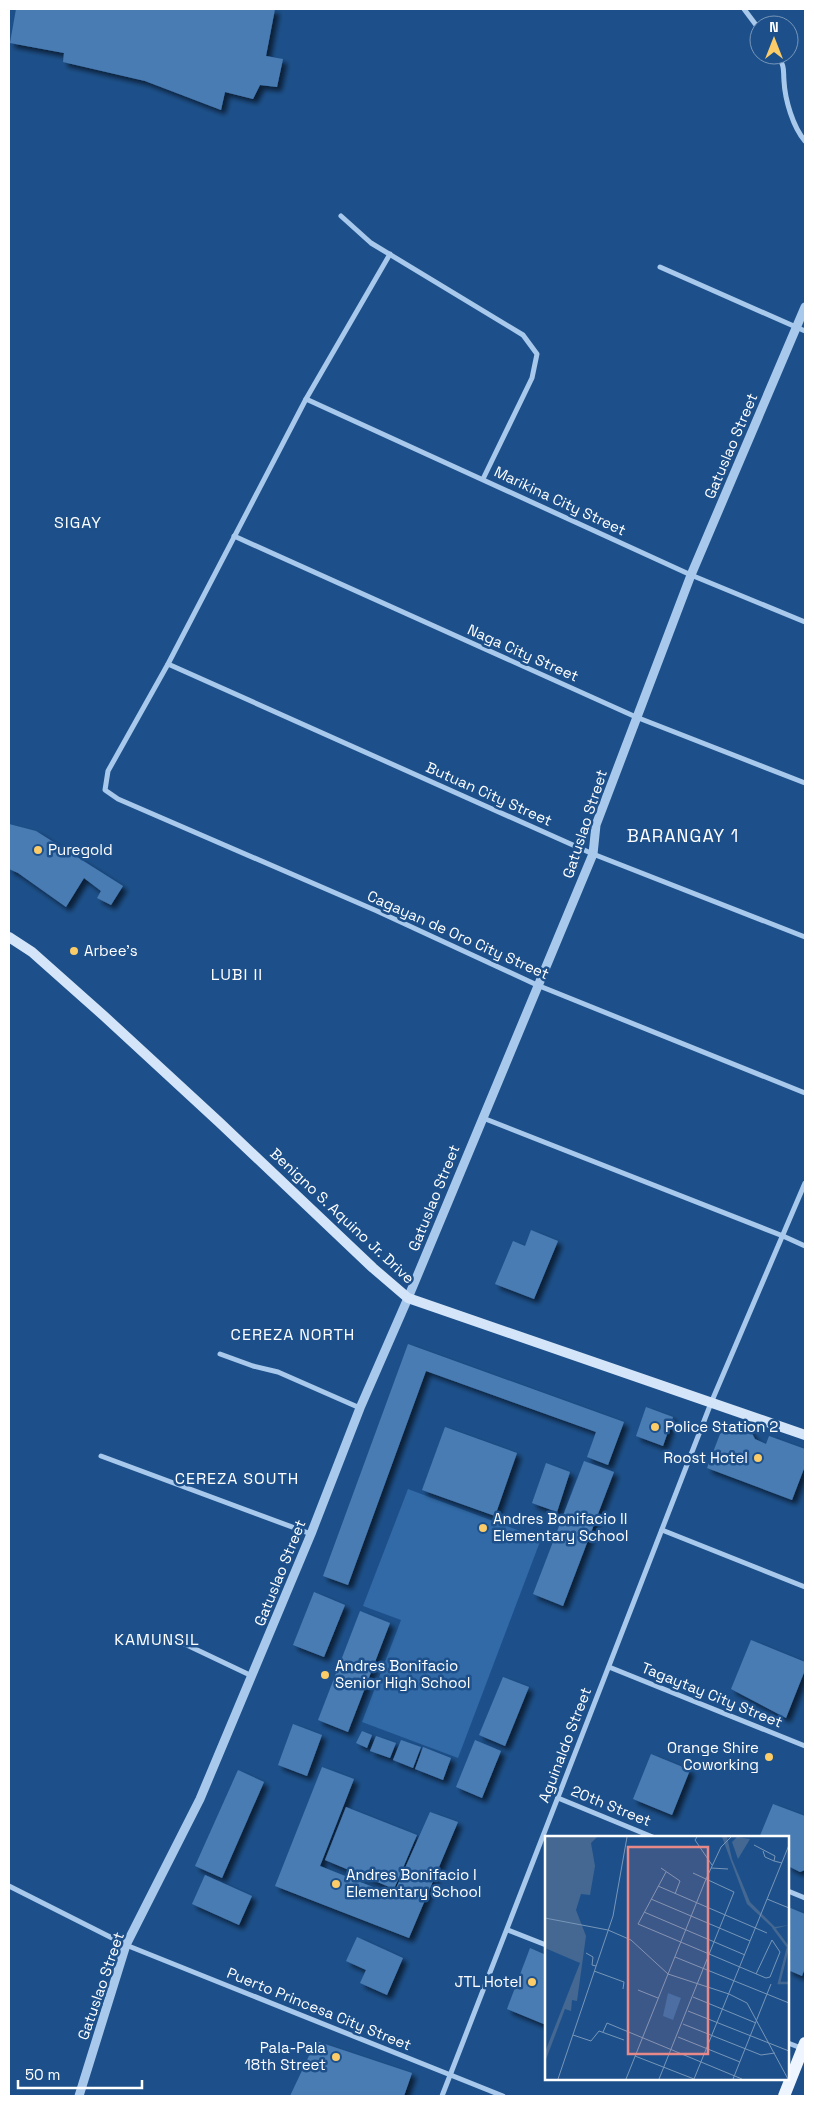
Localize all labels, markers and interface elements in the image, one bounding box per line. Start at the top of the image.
north arrow [749,15,799,65]
text: N [769,18,779,36]
street label: Gatuslao Street [700,390,761,502]
street label: Marikina City Street [491,462,629,540]
district label: SIGAY [54,512,102,533]
street label: Naga City Street [465,620,582,686]
street label: Butuan City Street [423,757,555,830]
street label: Gatuslao Street [558,767,611,881]
district label: BARANGAY 1 [627,824,739,847]
place label: Puregold [48,840,113,859]
marker: Puregold [32,844,44,856]
street label: Cagayan de Oro City Street [364,886,552,983]
place label: Arbee's [84,941,138,960]
marker: Arbee's [68,945,80,957]
district label: LUBI II [211,964,263,985]
street label: Gatuslao Street [404,1142,464,1254]
street label: Benigno S. Aquino Jr. Drive [266,1144,419,1288]
district label: CEREZA NORTH [231,1324,355,1345]
place label: Police Station 2 [665,1417,778,1436]
marker: Police Station 2 [649,1421,661,1433]
place label: Roost Hotel [664,1448,748,1467]
marker: Roost Hotel [752,1452,764,1464]
district label: CEREZA SOUTH [175,1468,299,1489]
place label: Andres Bonifacio II Elementary School [493,1509,629,1545]
street label: Gatuslao Street [250,1517,310,1629]
marker: Andres Bonifacio II Elementary School [477,1522,489,1534]
district label: KAMUNSIL [114,1629,200,1650]
place label: Andres Bonifacio Senior High School [335,1656,471,1692]
street label: Tagaytay City Street [639,1658,786,1732]
marker: Andres Bonifacio Senior High School [319,1669,331,1681]
street label: Aguinaldo Street [534,1684,595,1805]
place label: Orange Shire Coworking [667,1738,759,1774]
marker: Orange Shire Coworking [763,1751,775,1763]
street label: 20th Street [568,1781,654,1830]
inset map [545,1836,789,2080]
place label: Andres Bonifacio I Elementary School [346,1865,482,1901]
marker: Andres Bonifacio I Elementary School [330,1878,342,1890]
street label: Gatuslao Street [73,1929,128,2042]
street label: Puerto Princesa City Street [224,1963,414,2054]
place label: JTL Hotel [455,1972,522,1991]
marker: JTL Hotel [526,1976,538,1988]
place label: Pala-Pala 18th Street [245,2038,326,2074]
marker: Pala-Pala 18th Street [330,2051,342,2063]
scale bar [18,2058,141,2090]
text: 50 m [25,2065,60,2084]

